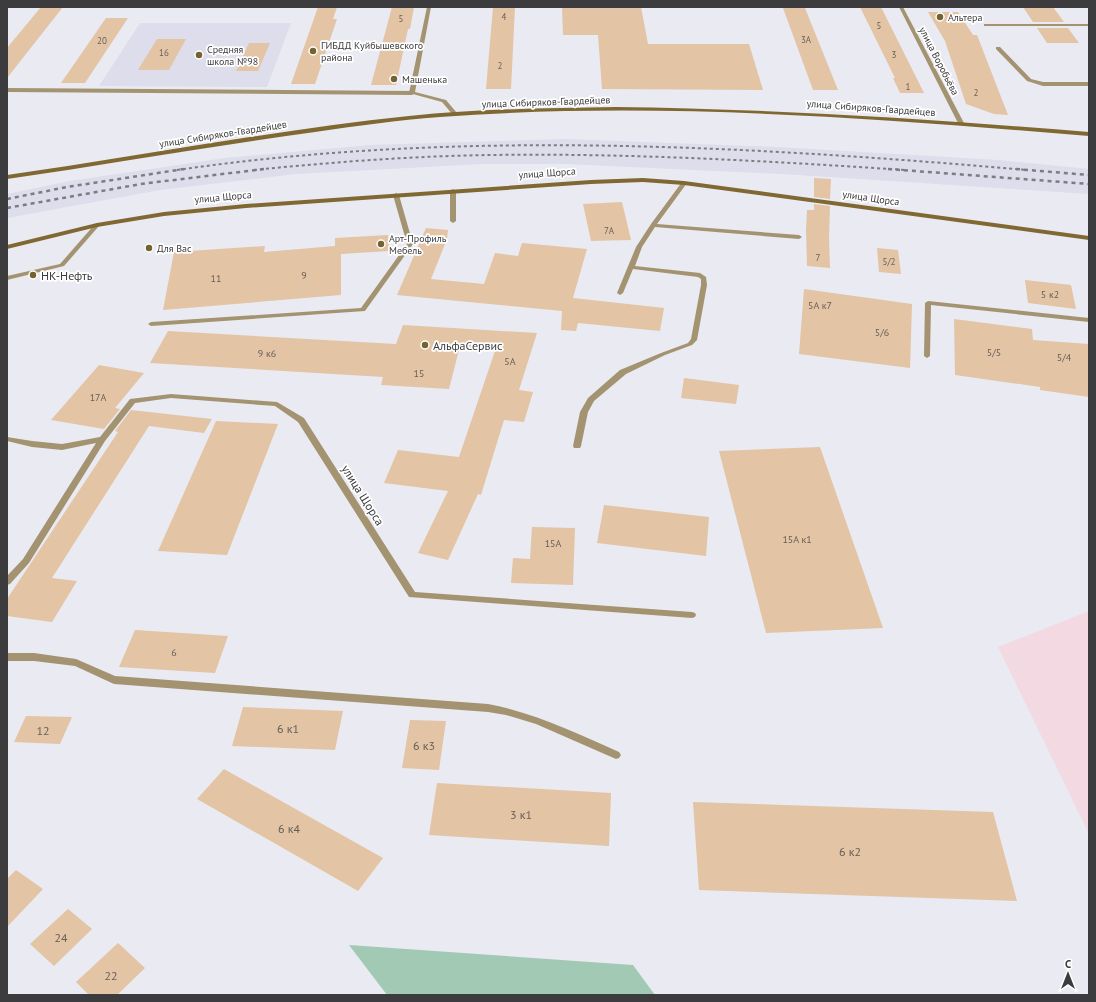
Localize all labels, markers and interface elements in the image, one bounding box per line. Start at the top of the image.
house number: 4 [502,11,507,22]
place label: Альтера [948,11,982,24]
marker: Альтера [935,12,945,22]
house number: 5 [399,13,404,24]
house number: 5 [877,20,882,31]
street label: улица Воробьёва [916,25,962,97]
house number: 3А [801,34,812,45]
house number: 20 [97,35,107,46]
place label: ГИБДД Куйбышевского района [321,39,423,64]
place label: Средняя школа №98 [207,43,258,68]
marker: ГИБДД Куйбышевского района [308,46,318,56]
house number: 16 [159,47,169,58]
house number: 3 [892,49,897,60]
marker: Средняя школа №98 [194,50,204,60]
house number: 2 [498,60,503,71]
place label: Машенька [402,73,447,86]
marker: Машенька [389,74,399,84]
house number: 1 [906,81,911,92]
house number: 2 [974,87,979,98]
street label: улица Сибиряков-Гвардейцев [481,93,611,111]
street label: улица Сибиряков-Гвардейцев [806,97,936,119]
street label: улица Сибиряков-Гвардейцев [158,117,288,151]
street label: улица Щорса [518,165,576,181]
street label: улица Щорса [194,188,252,206]
street label: улица Щорса [842,188,900,208]
house number: 7А [604,225,615,236]
place label: Арт-Профиль Мебель [389,232,447,257]
marker: Арт-Профиль Мебель [376,239,386,249]
place label: Для Вас [157,242,192,255]
marker: Для Вас [144,243,154,253]
house number: 7 [816,252,821,263]
house number: 5/2 [883,256,896,267]
place label: НК-Нефть [41,268,93,283]
house number: 9 [301,269,307,282]
marker: НК-Нефть [28,270,38,280]
house number: 11 [211,272,221,285]
house number: 5 к2 [1041,288,1059,301]
house number: 5А к7 [808,299,832,312]
house number: 5/6 [875,326,889,339]
place label: АльфаСервис [433,338,503,353]
marker: АльфаСервис [420,340,430,350]
house number: 5/5 [987,346,1001,359]
house number: 9 к6 [258,347,276,360]
house number: 5/4 [1057,351,1072,364]
house number: 5А [504,355,516,368]
house number: 15 [414,367,424,380]
house number: 17А [90,391,107,404]
street label: улица Щорса [338,462,388,528]
house number: 15А к1 [782,533,812,546]
house number: 15А [545,537,562,550]
house number: 6 [171,646,177,659]
house number: 6 к1 [277,721,299,736]
house number: 12 [36,723,50,738]
house number: 6 к3 [413,738,435,753]
house number: 3 к1 [510,807,532,822]
house number: 6 к4 [278,821,300,836]
house number: 6 к2 [839,844,861,859]
house number: 24 [54,930,68,945]
north arrow [1048,954,1088,994]
text: С [1065,957,1071,971]
house number: 22 [104,968,118,983]

